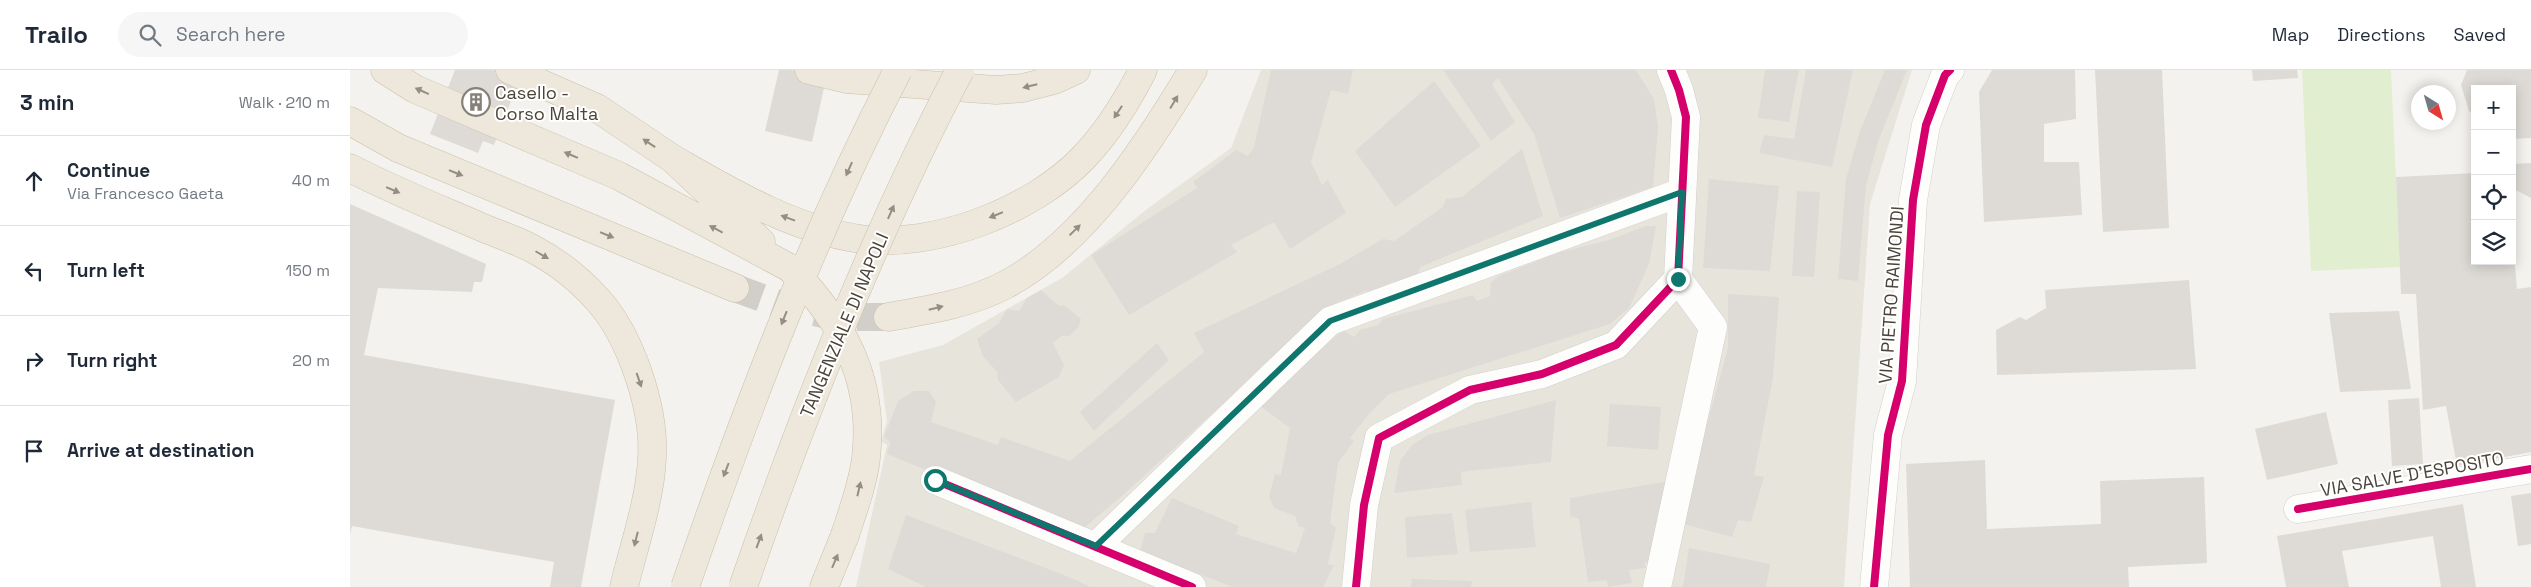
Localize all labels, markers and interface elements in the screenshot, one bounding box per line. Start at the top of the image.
search box [118,12,468,57]
text: Trailo [25,19,88,50]
icon: search [136,21,164,49]
text: Search here [176,22,286,47]
text: Map [2272,23,2309,46]
text: Directions [2337,23,2426,46]
text: Saved [2454,23,2506,46]
place label: Casello - Corso Malta [495,81,598,125]
one-way arrow [1023,82,1038,90]
north arrow [2411,85,2456,130]
map controls [2471,85,2516,265]
button: + [2471,85,2516,130]
one-way arrow [415,87,429,95]
building icon: Casello - Corso Malta [461,87,491,117]
text: 3 min [20,89,75,116]
text: Walk · 210 m [239,92,330,113]
one-way arrow [1169,95,1178,108]
one-way arrow [1114,105,1123,119]
button: − [2471,130,2516,175]
one-way arrow [642,138,656,148]
one-way arrow [564,151,578,159]
text: Continue [67,158,150,183]
one-way arrow [845,162,853,176]
icon: ahead [20,167,48,195]
text: 40 m [292,170,330,191]
one-way arrow [449,170,464,177]
button: locate [2471,175,2516,220]
text: Via Francesco Gaeta [67,183,224,204]
one-way arrow [386,186,401,194]
one-way arrow [888,205,896,219]
street label: VIA PIETRO RAIMONDI [1873,205,1909,385]
one-way arrow [989,212,1004,219]
one-way arrow [781,214,796,221]
button: layers [2471,220,2516,265]
one-way arrow [709,224,723,233]
one-way arrow [1069,224,1081,236]
street label: TANGENZIALE DI NAPOLI [795,229,893,421]
one-way arrow [600,231,615,239]
one-way arrow [536,250,549,259]
icon: left [20,257,48,285]
text: Turn left [67,258,145,283]
text: 150 m [286,260,330,281]
route end [1667,268,1690,291]
one-way arrow [928,304,943,312]
one-way arrow [780,311,788,325]
icon: right [20,347,48,375]
text: Turn right [67,348,157,373]
text: 20 m [292,350,330,371]
one-way arrow [636,372,643,387]
icon: arrive [20,437,48,465]
text: Arrive at destination [67,438,255,463]
street label: VIA SALVE D'ESPOSITO [2319,447,2505,501]
one-way arrow [722,462,729,477]
route start [924,469,947,492]
one-way arrow [855,481,863,496]
one-way arrow [632,531,640,546]
one-way arrow [755,533,763,548]
one-way arrow [831,554,839,568]

